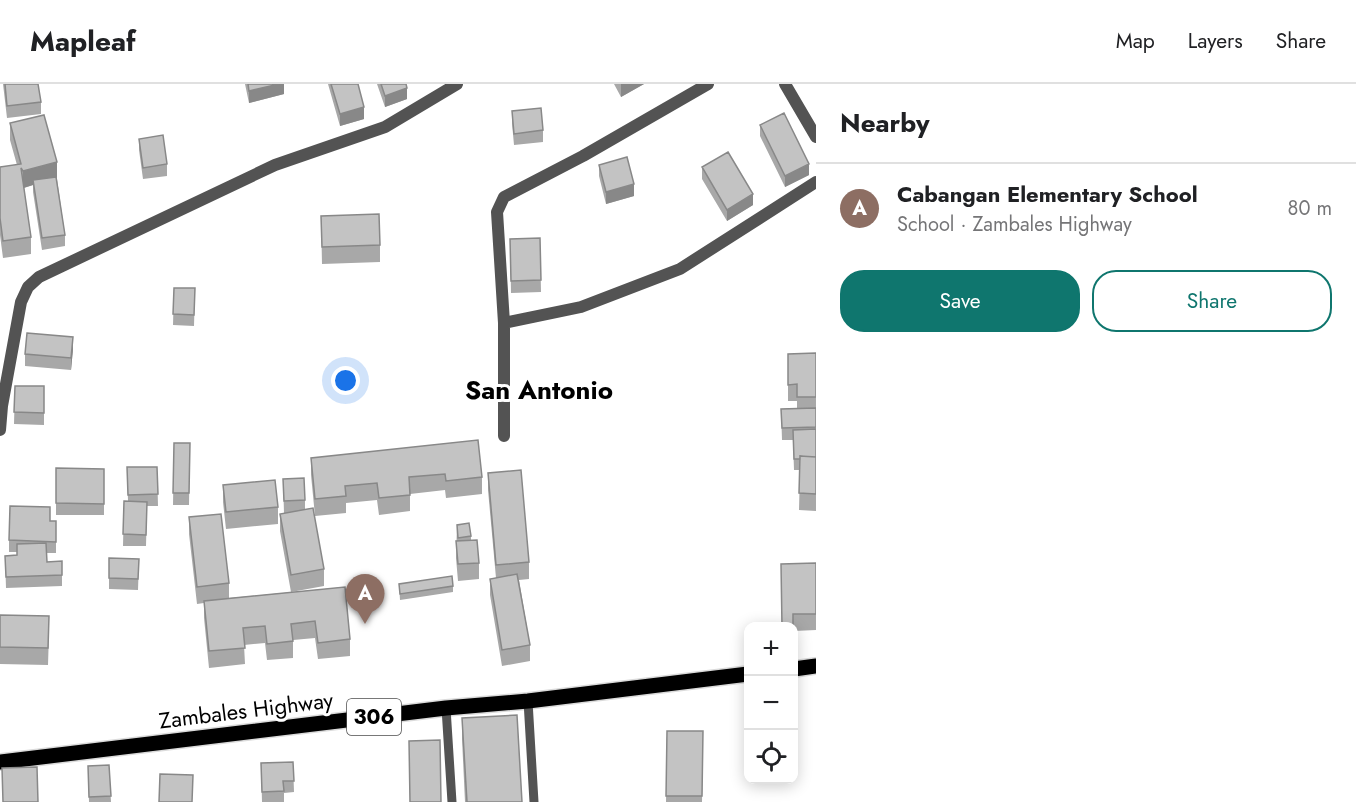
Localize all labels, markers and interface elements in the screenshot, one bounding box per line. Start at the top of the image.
text: Mapleaf [30,21,136,62]
text: Map [1116,26,1155,56]
text: Layers [1188,26,1243,56]
text: Share [1276,26,1326,56]
text: Nearby [840,104,929,142]
text: Cabangan Elementary School [897,178,1198,210]
text: A [852,194,867,223]
text: 80 m [1287,194,1332,223]
text: School · Zambales Highway [897,210,1132,239]
button: Save [840,270,1080,332]
button: Share [1092,270,1332,332]
your location [331,366,360,395]
district label: San Antonio [465,371,613,409]
pin: A [346,574,385,624]
map controls [744,622,798,784]
button: + [744,622,798,676]
button: − [744,676,798,730]
street label: Zambales Highway [157,683,335,737]
road number: 306 [347,699,401,735]
button: locate [744,730,798,784]

